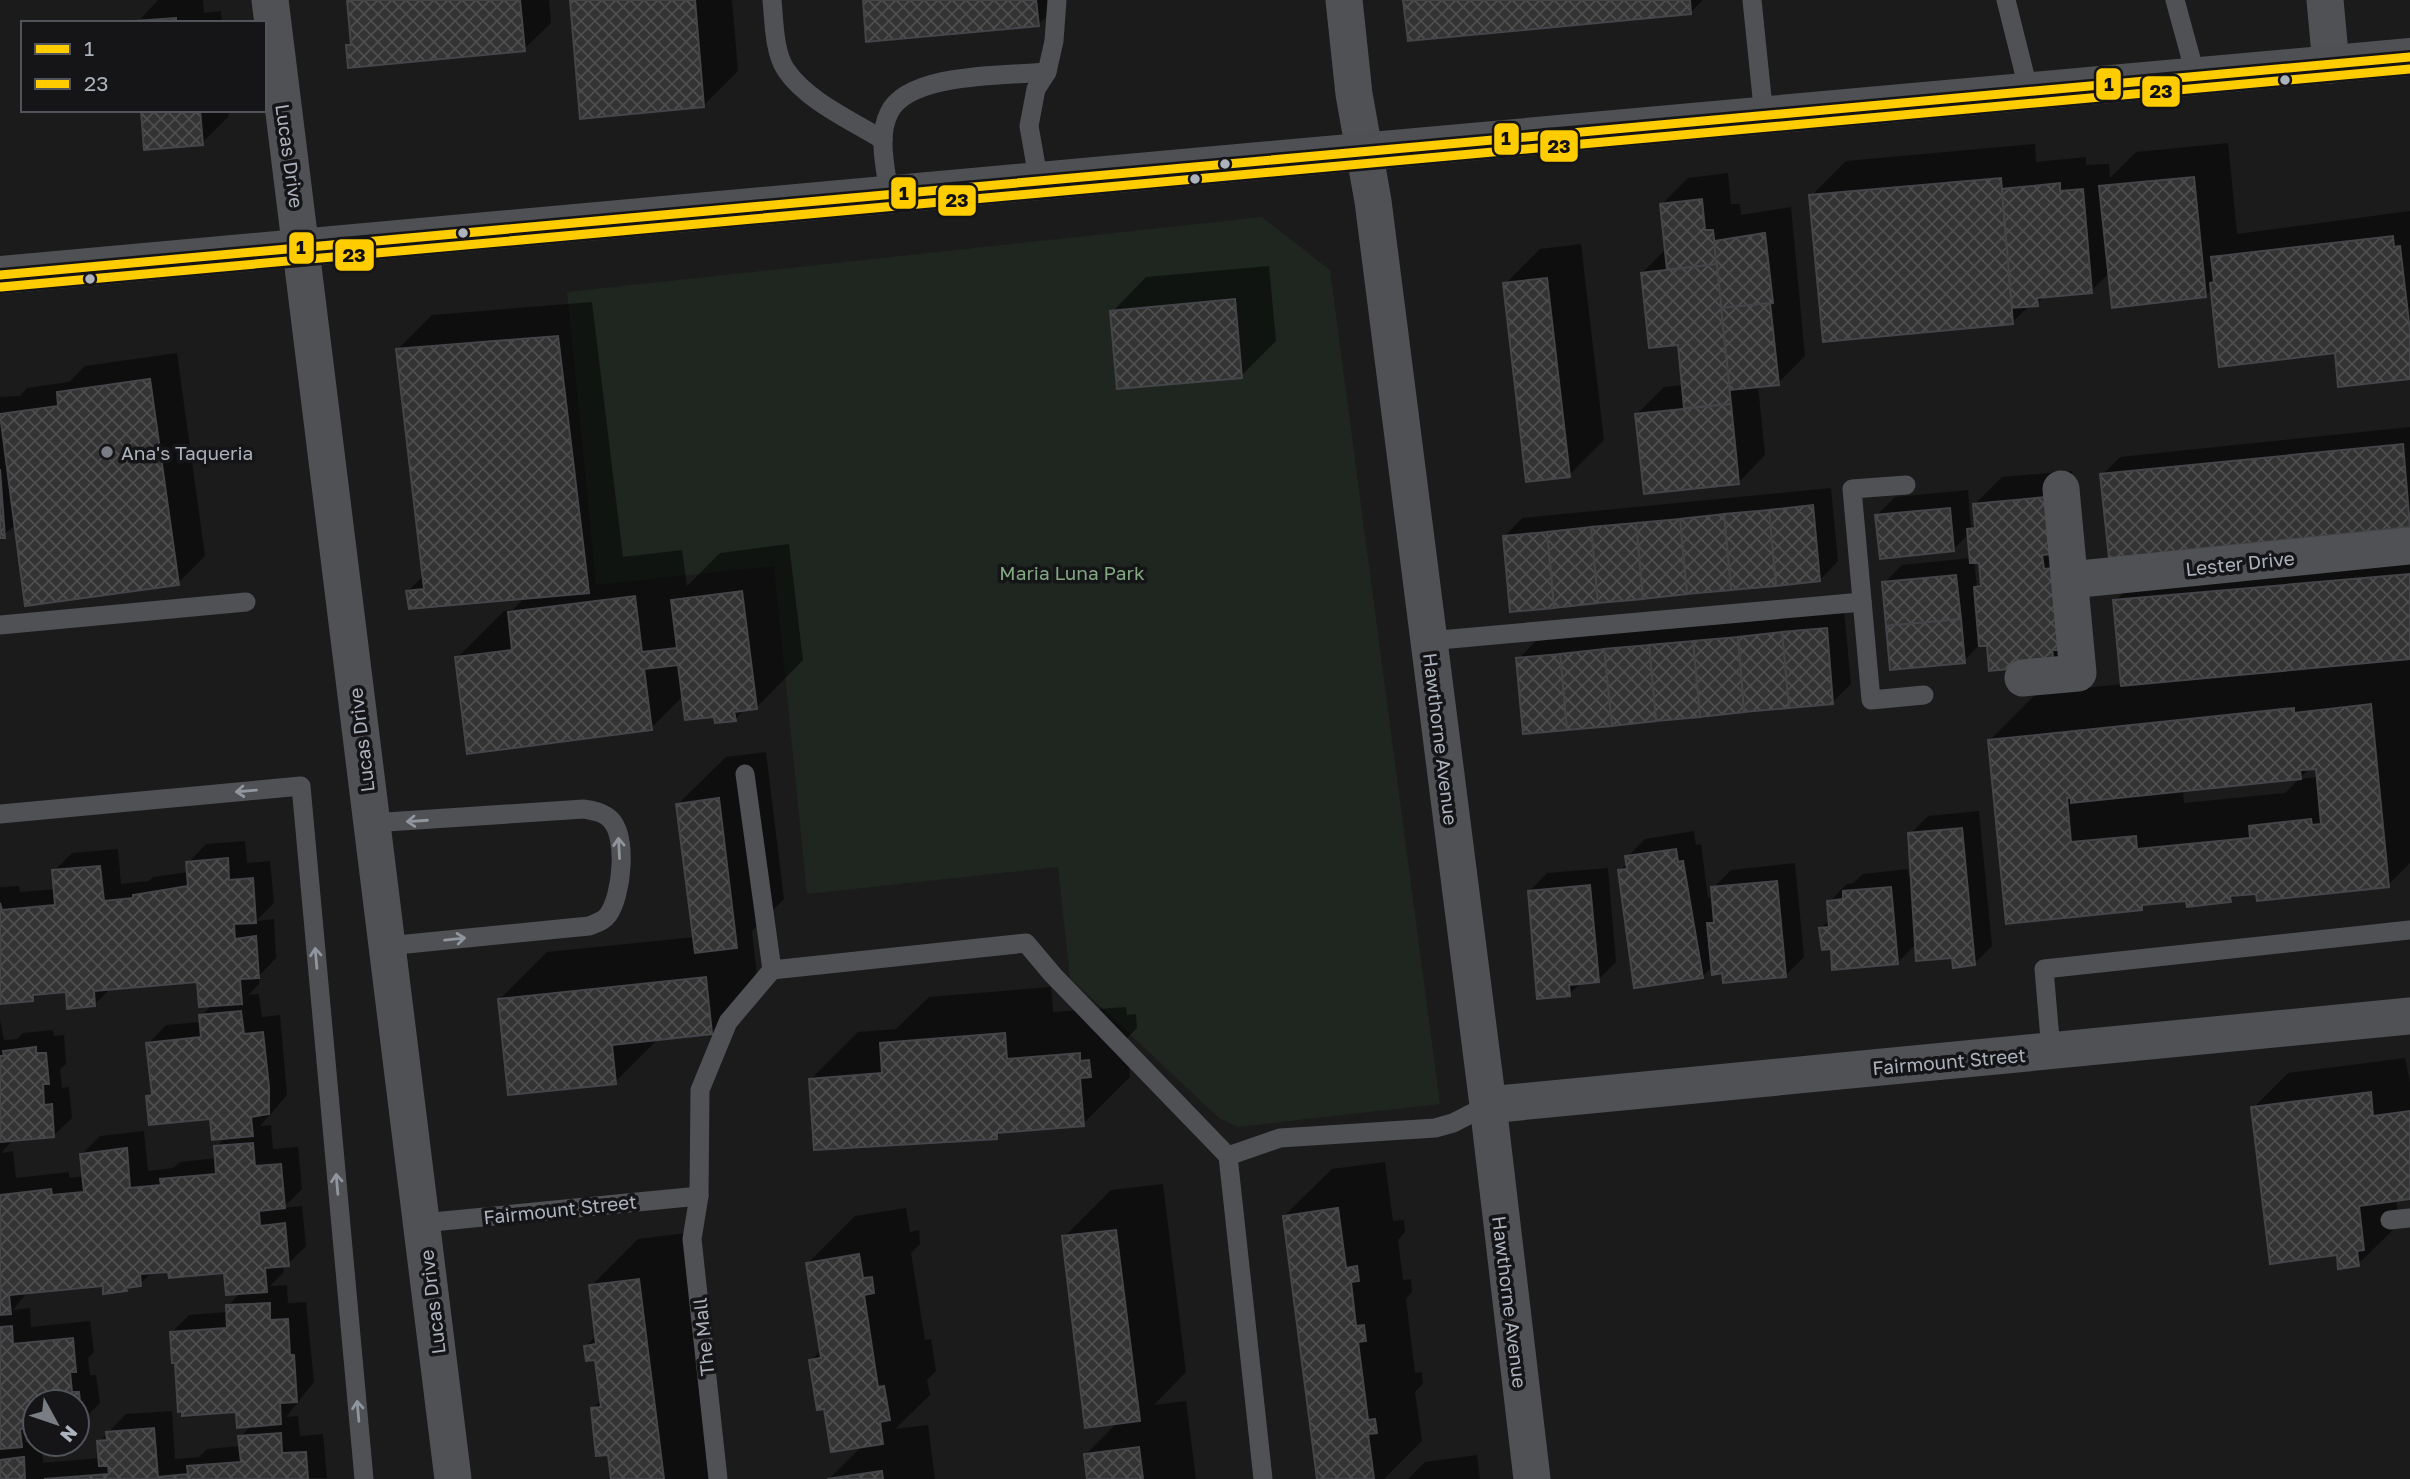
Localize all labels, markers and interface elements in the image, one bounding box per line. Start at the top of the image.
legend [21,21,266,112]
text: 1 [84,35,94,61]
line badge: 1 [2095,67,2122,101]
text: 23 [84,70,108,96]
text: 1 [2104,72,2114,95]
unlabelled marker [2278,73,2292,87]
line badge: 23 [2141,75,2181,108]
text: 23 [2149,79,2173,102]
street label: Lucas Drive [271,102,309,210]
line badge: 1 [1493,122,1520,156]
text: 1 [1501,126,1511,149]
line badge: 23 [1539,129,1579,163]
text: 23 [1547,134,1571,157]
unlabelled marker [1218,157,1232,171]
unlabelled marker [1188,172,1202,186]
line badge: 1 [890,176,917,210]
text: 1 [899,181,909,204]
line badge: 23 [937,184,977,217]
text: 23 [945,188,969,211]
unlabelled marker [456,226,470,240]
line badge: 1 [288,231,315,265]
text: 1 [296,235,306,258]
line badge: 23 [334,238,375,272]
text: 23 [342,243,366,266]
unlabelled marker [83,272,97,286]
place label: Ana's Taqueria [121,441,253,464]
marker: Ana's Taqueria [99,444,115,460]
street label: Lester Drive [2184,546,2296,580]
park label: Maria Luna Park [999,561,1145,584]
street label: Hawthorne Avenue [1419,652,1463,826]
street label: Lucas Drive [343,687,379,793]
one-way arrow [236,785,258,798]
one-way arrow [406,814,429,827]
one-way arrow [613,837,626,860]
one-way arrow [443,932,466,945]
one-way arrow [310,947,323,970]
street label: Fairmount Street [1871,1043,2027,1079]
one-way arrow [330,1174,343,1196]
street label: Fairmount Street [482,1190,638,1228]
street label: Hawthorne Avenue [1488,1215,1532,1389]
street label: Lucas Drive [414,1249,450,1355]
street label: The Mall [687,1297,719,1377]
north arrow [21,1388,91,1458]
one-way arrow [351,1400,364,1423]
text: N [56,1421,83,1447]

